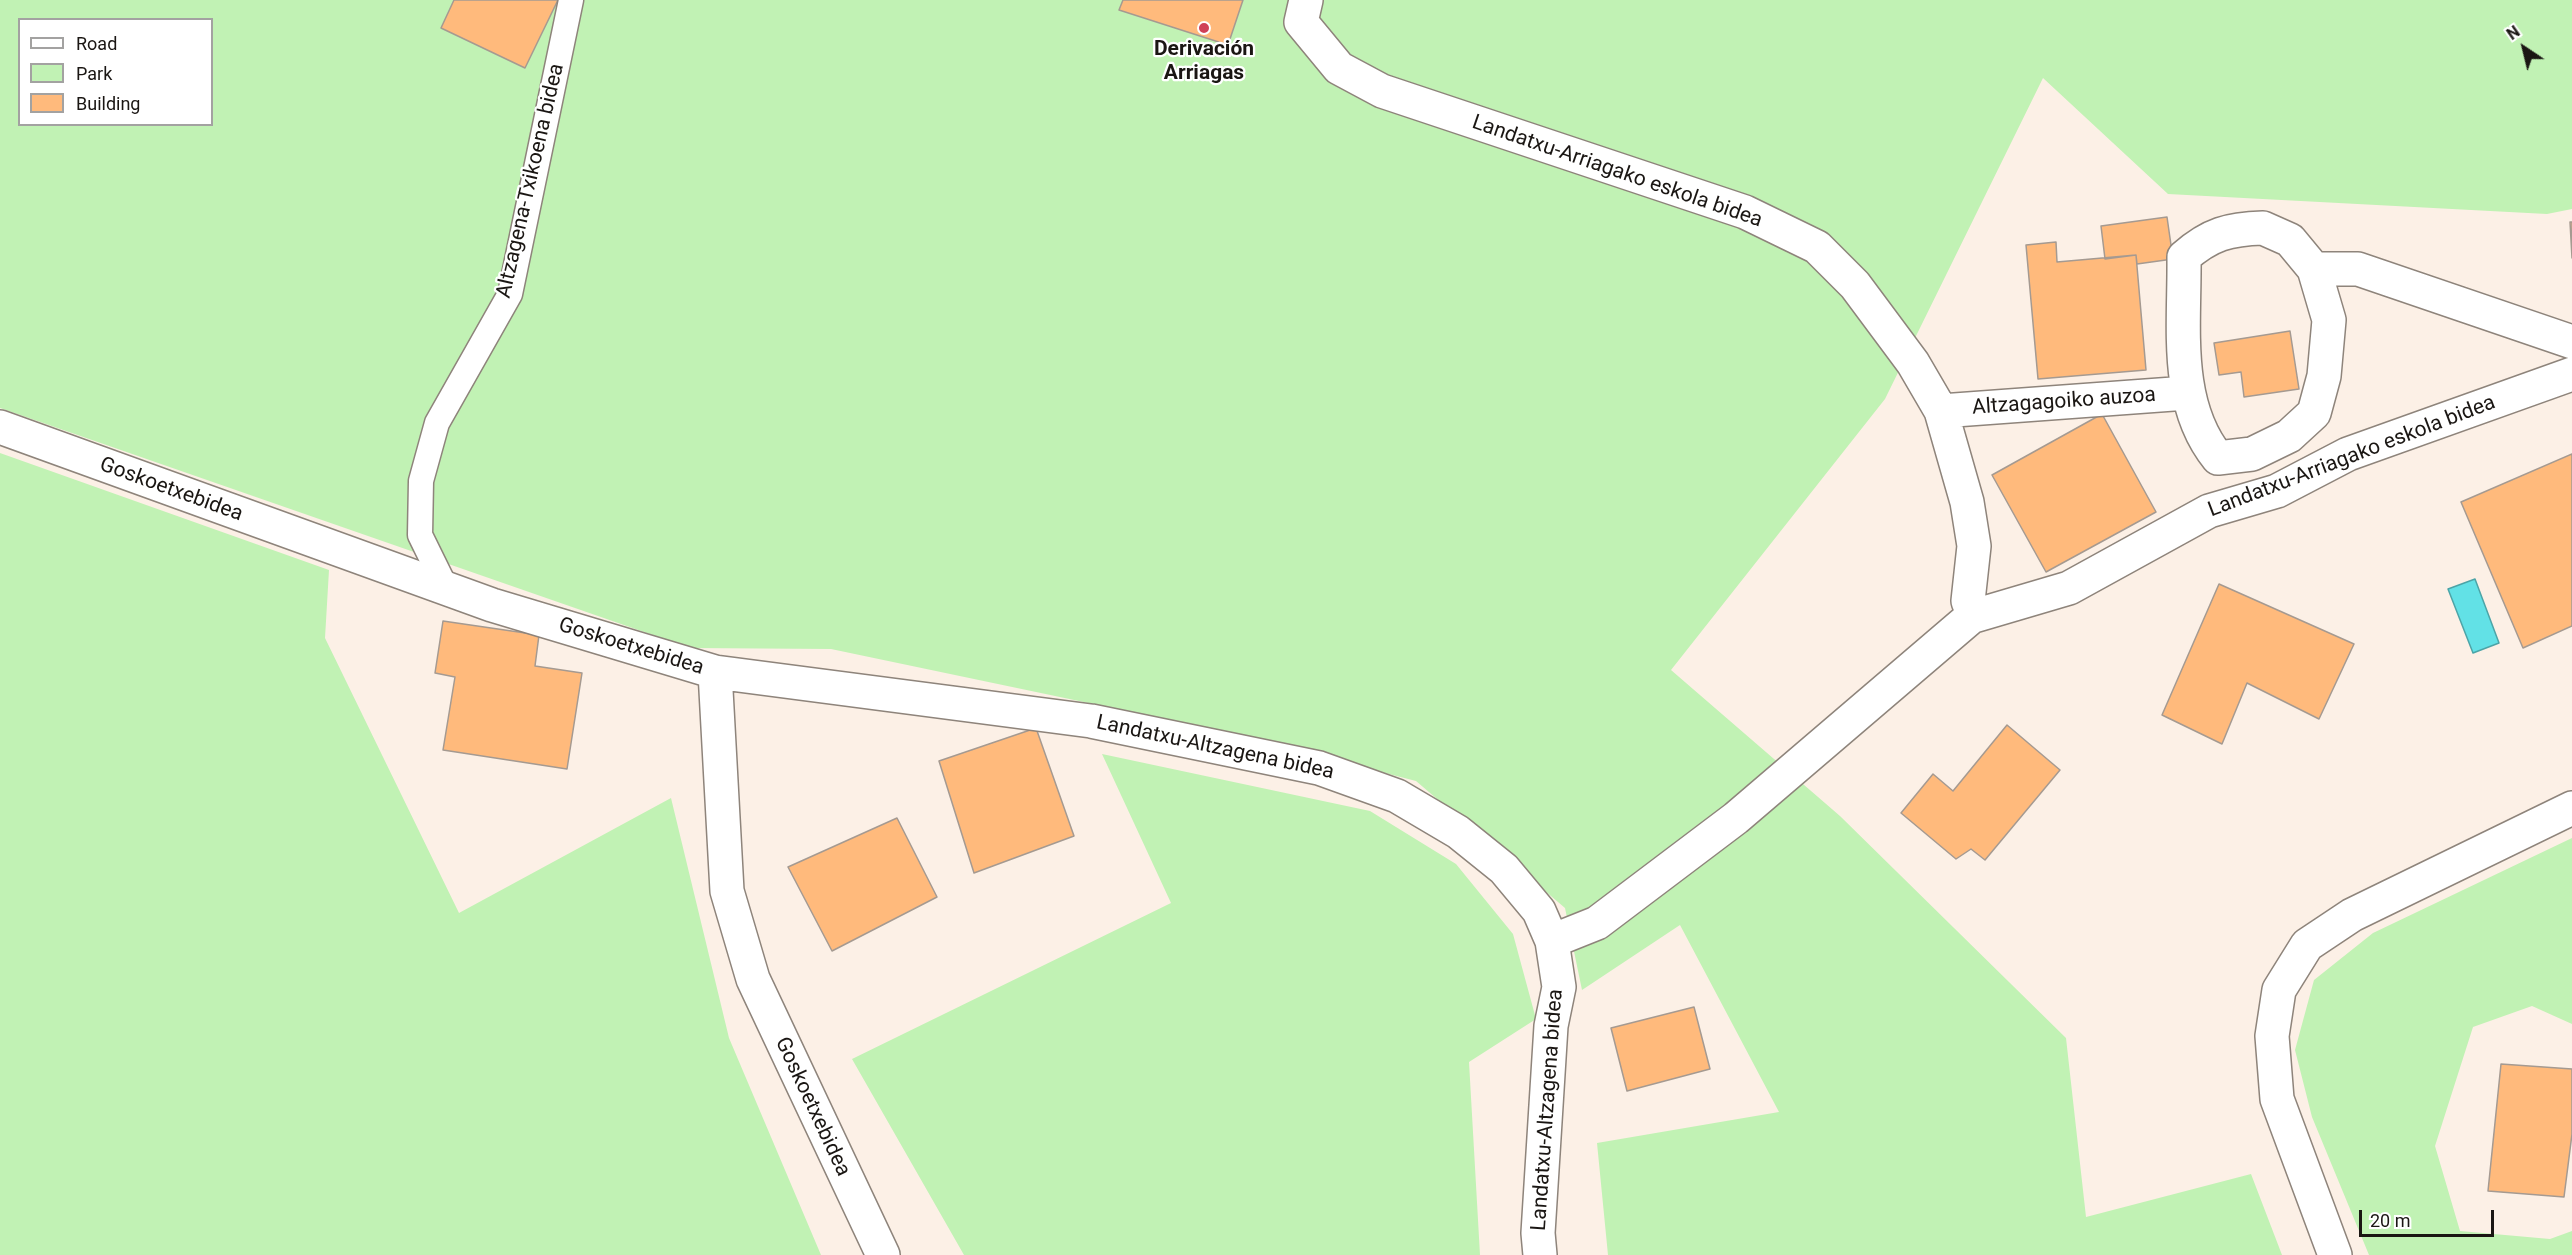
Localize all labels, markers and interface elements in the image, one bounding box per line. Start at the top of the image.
legend [18,18,213,126]
north arrow [2494,18,2554,78]
marker: Derivación Arriagas [1197,21,1211,35]
text: N [2503,22,2523,44]
text: Road [76,33,117,54]
place label: Derivación Arriagas [1154,37,1254,87]
street label: Altzagena-Txikoena bidea [492,61,570,301]
text: Park [76,63,112,84]
text: Building [76,93,140,114]
street label: Landatxu-Arriagako eskola bidea [1469,110,1765,234]
street label: Altzagagoiko auzoa [1971,383,2157,421]
street label: Landatxu-Arriagako eskola bidea [2205,391,2499,523]
street label: Goskoetxebidea [96,452,246,528]
street label: Goskoetxebidea [555,613,707,681]
street label: Landatxu-Altzagena bidea [1094,710,1336,786]
street label: Landatxu-Altzagena bidea [1527,988,1569,1232]
street label: Goskoetxebidea [769,1034,855,1180]
scale bar [2362,1198,2497,1236]
text: 20 m [2370,1210,2410,1231]

